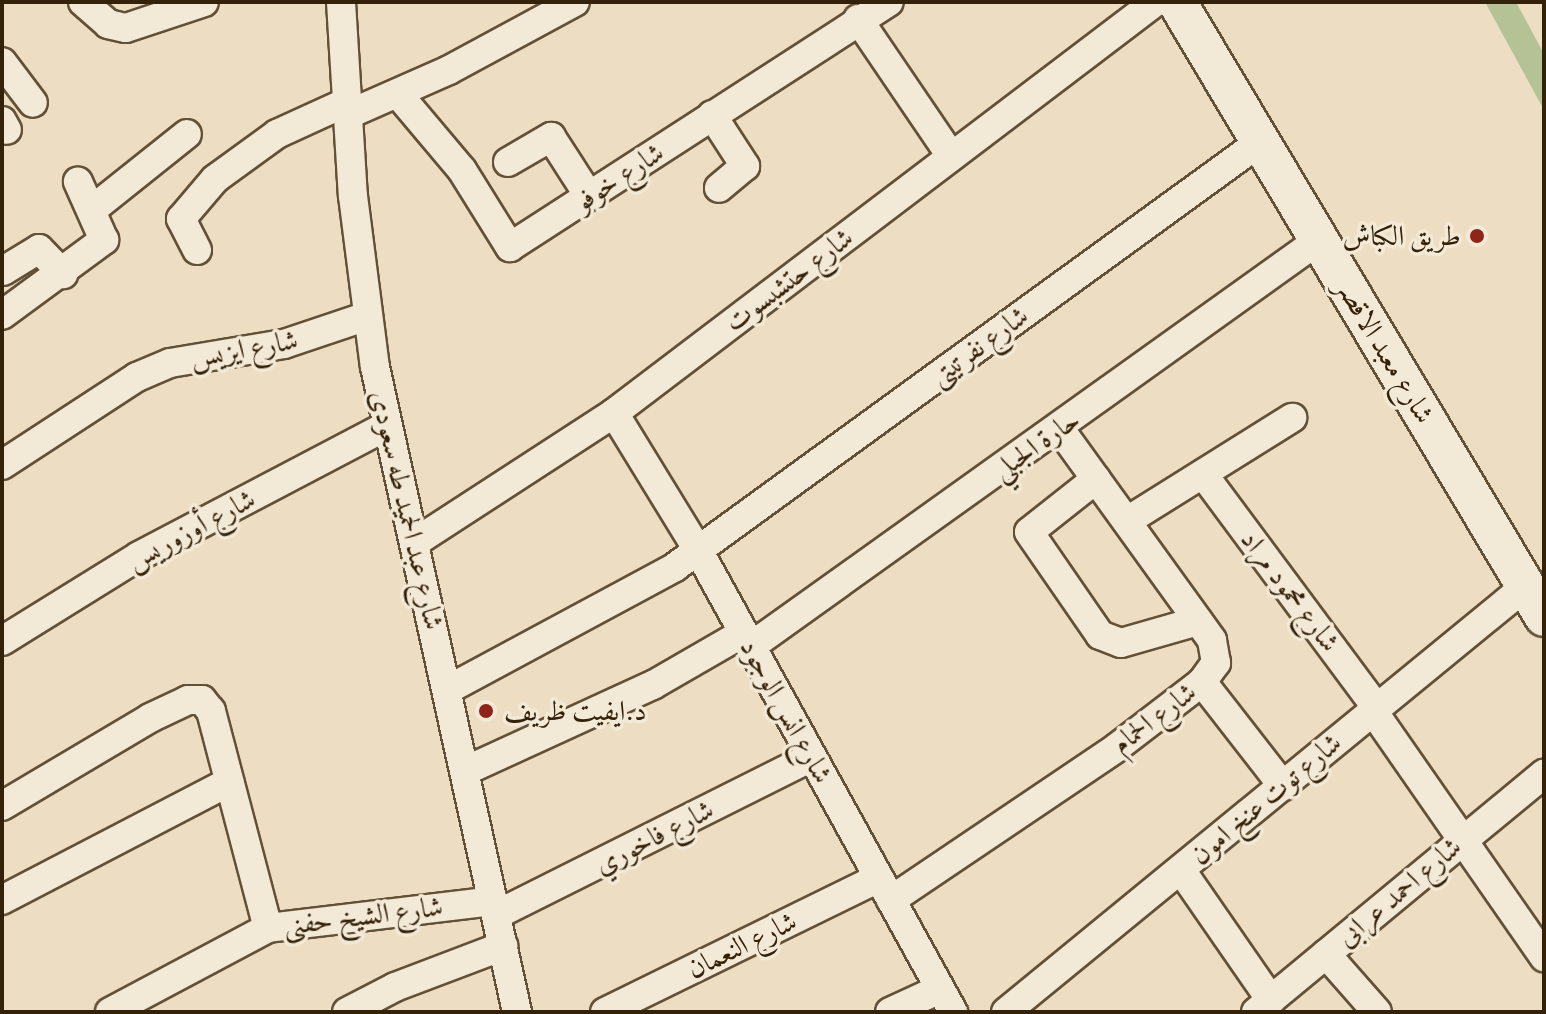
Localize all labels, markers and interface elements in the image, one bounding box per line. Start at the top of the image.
street label: شارع خوفو [568,136,670,218]
place label: طريق الكباش [1343,219,1461,253]
street label: شارع حتشبسوت [718,221,860,339]
marker: طريق الكباش [1468,227,1486,245]
street label: شارع معبد الاقصر [1329,273,1441,429]
street label: شارع نفرتيتى [923,299,1035,393]
street label: شارع ايزيس [187,323,301,375]
street label: شارع عبد الحميد طه سعودى [363,387,451,633]
street label: حارة الجبلي [986,403,1086,487]
street label: شارع أوزوريس [121,482,261,578]
street label: شارع محمود مراد [1233,523,1347,659]
street label: شارع انس الوجود [733,633,839,789]
street label: شارع الحمام [1105,675,1203,761]
place label: د.ايفيت ظريف [504,694,647,728]
marker: د.ايفيت ظريف [475,700,497,722]
street label: شارع توت عنخ امون [1184,726,1348,872]
street label: شارع فاخوري [589,793,719,881]
street label: شارع احمد عرابى [1330,830,1468,954]
street label: شارع الشيخ حفنى [281,890,445,942]
street label: شارع النعمان [682,904,802,986]

